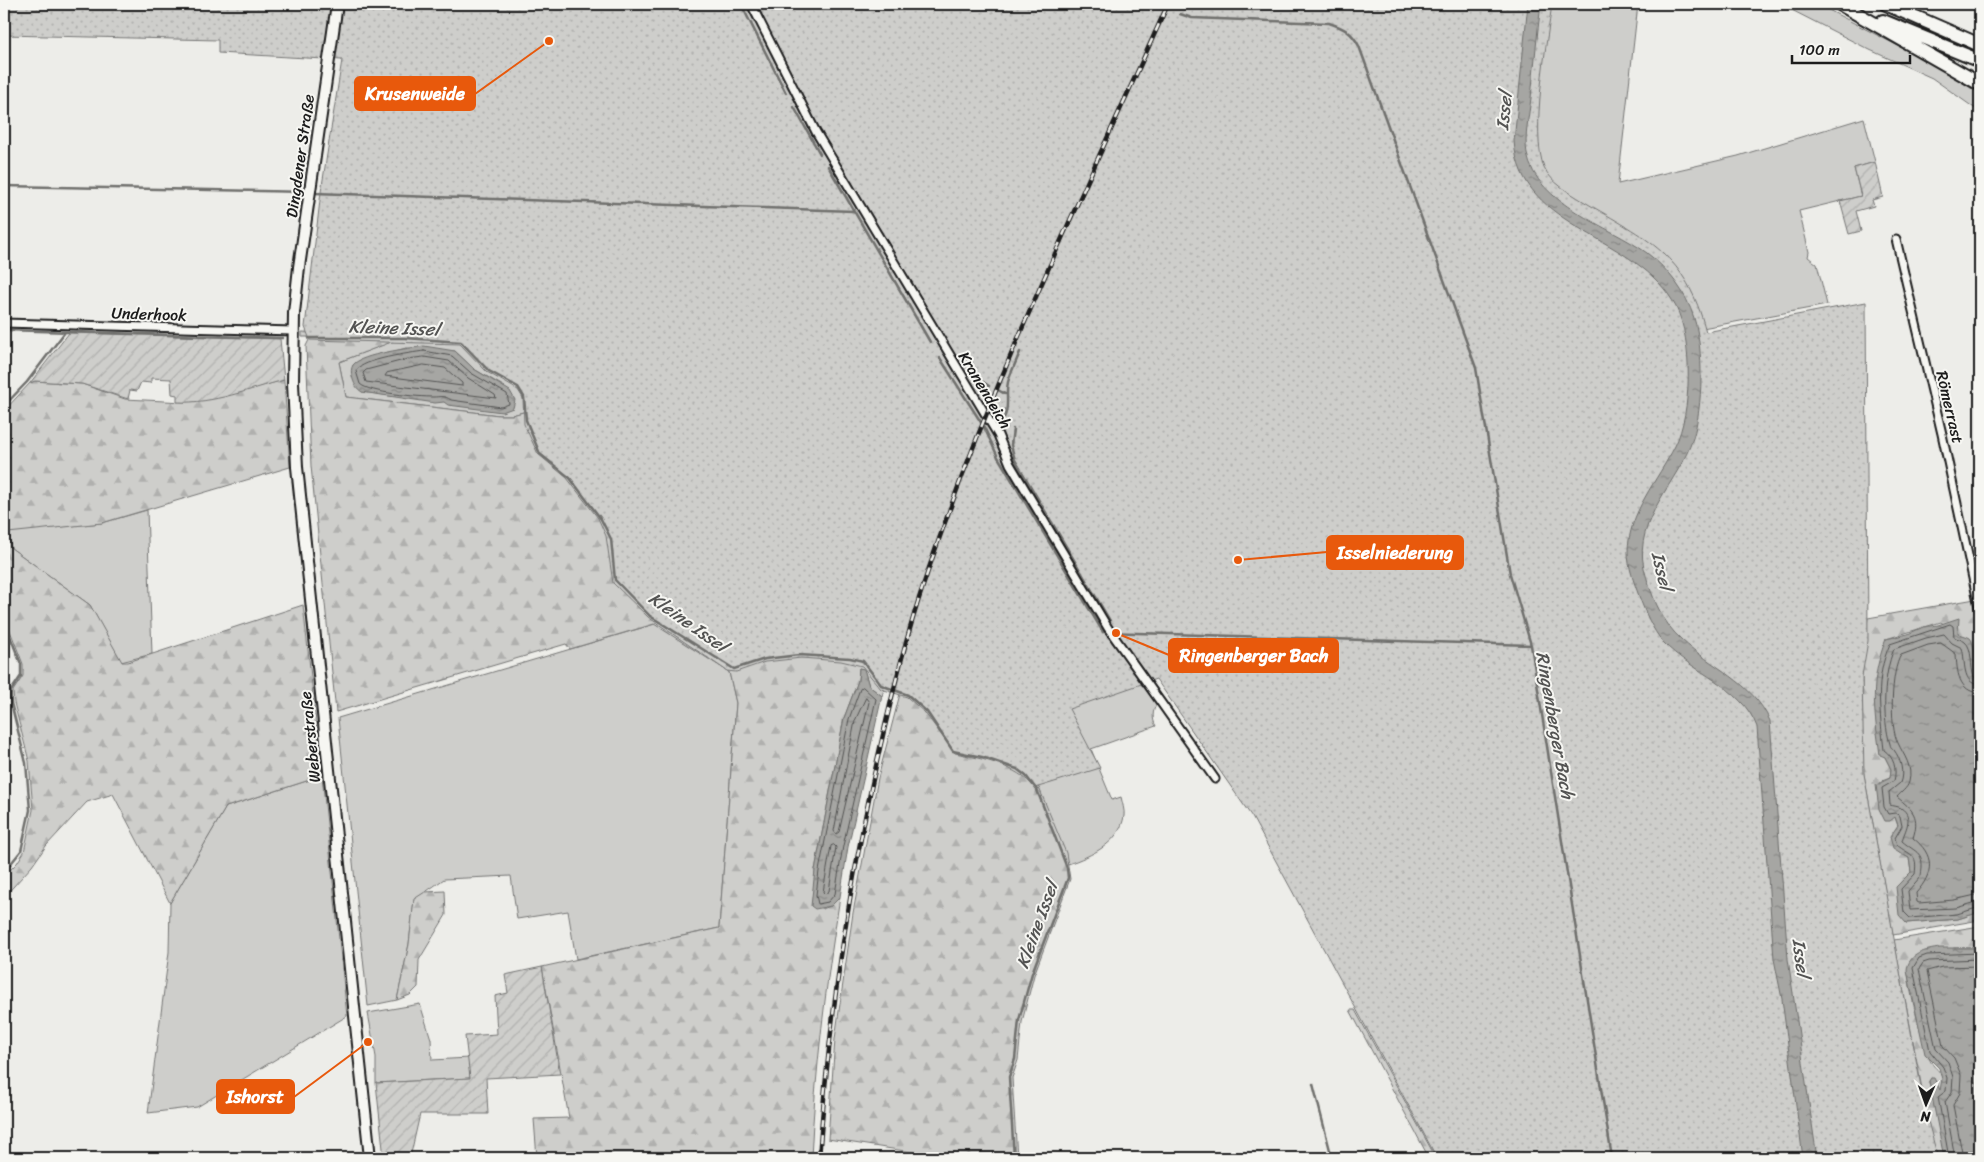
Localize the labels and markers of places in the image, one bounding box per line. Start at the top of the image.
callout: Krusenweide [355,77,475,110]
callout: Isselniederung [1327,536,1463,569]
callout: Ringenberger Bach [1169,639,1338,672]
callout: Ishorst [217,1080,294,1113]

